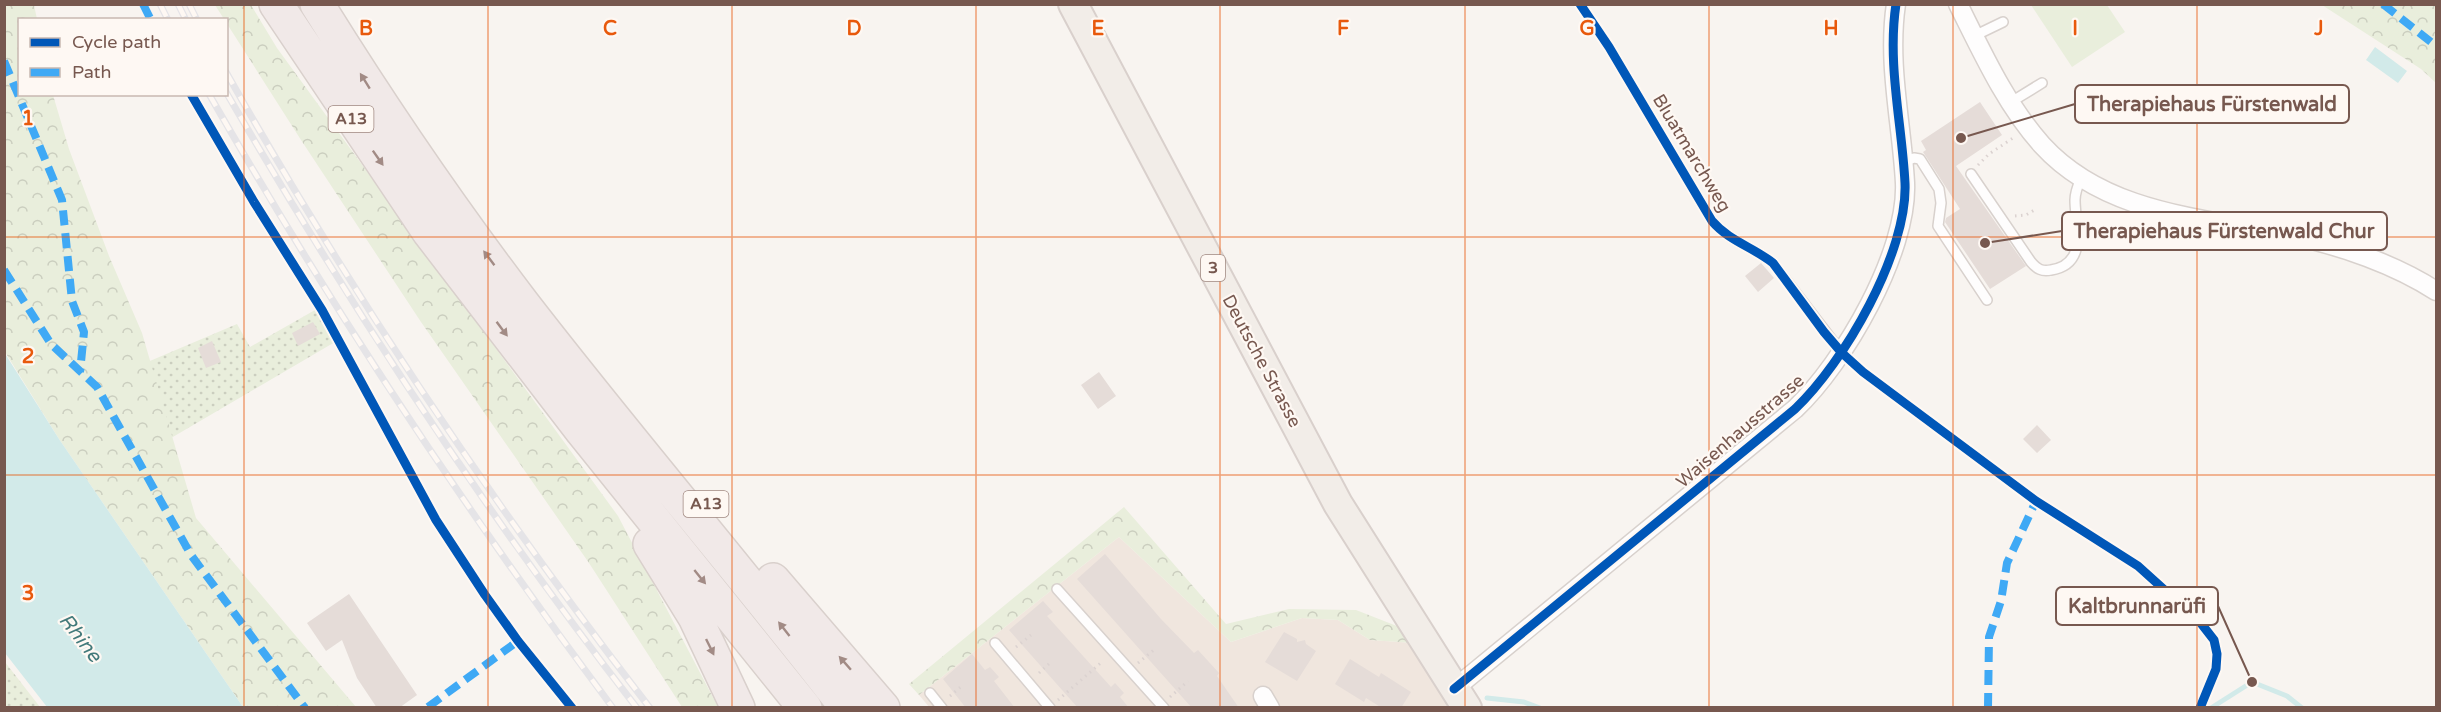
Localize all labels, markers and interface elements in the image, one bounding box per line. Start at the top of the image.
text: B [359,17,373,41]
text: C [603,17,617,41]
text: D [846,17,862,41]
text: E [1092,17,1105,41]
text: F [1337,17,1349,41]
text: G [1579,17,1595,41]
text: H [1823,17,1839,41]
text: I [2072,17,2078,41]
text: J [2313,17,2324,41]
legend [18,18,228,96]
text: Cycle path [72,31,161,53]
text: Path [72,61,111,83]
one-way arrow [360,73,371,89]
callout: Therapiehaus Fürstenwald [2075,85,2349,123]
street label: Bluatmarchweg [1648,90,1736,216]
text: Therapiehaus Fürstenwald [2086,93,2337,117]
road number: A13 [328,106,374,132]
text: 1 [22,107,34,131]
one-way arrow [372,150,383,166]
callout: Therapiehaus Fürstenwald Chur [2062,212,2387,250]
text: Therapiehaus Fürstenwald Chur [2073,220,2375,244]
one-way arrow [483,251,495,266]
road number: 3 [1201,255,1225,281]
street label: Deutsche Strasse [1218,291,1306,431]
one-way arrow [496,321,508,337]
text: 2 [22,345,34,369]
street label: Waisenhausstrasse [1671,369,1809,493]
road number: A13 [684,491,728,517]
one-way arrow [694,569,707,585]
text: 3 [22,582,34,606]
callout: Kaltbrunnarüfi [2056,587,2218,625]
text: Kaltbrunnarüfi [2068,595,2206,619]
water label: Rhine [54,609,107,668]
one-way arrow [779,621,791,636]
one-way arrow [706,638,715,655]
one-way arrow [839,656,852,671]

